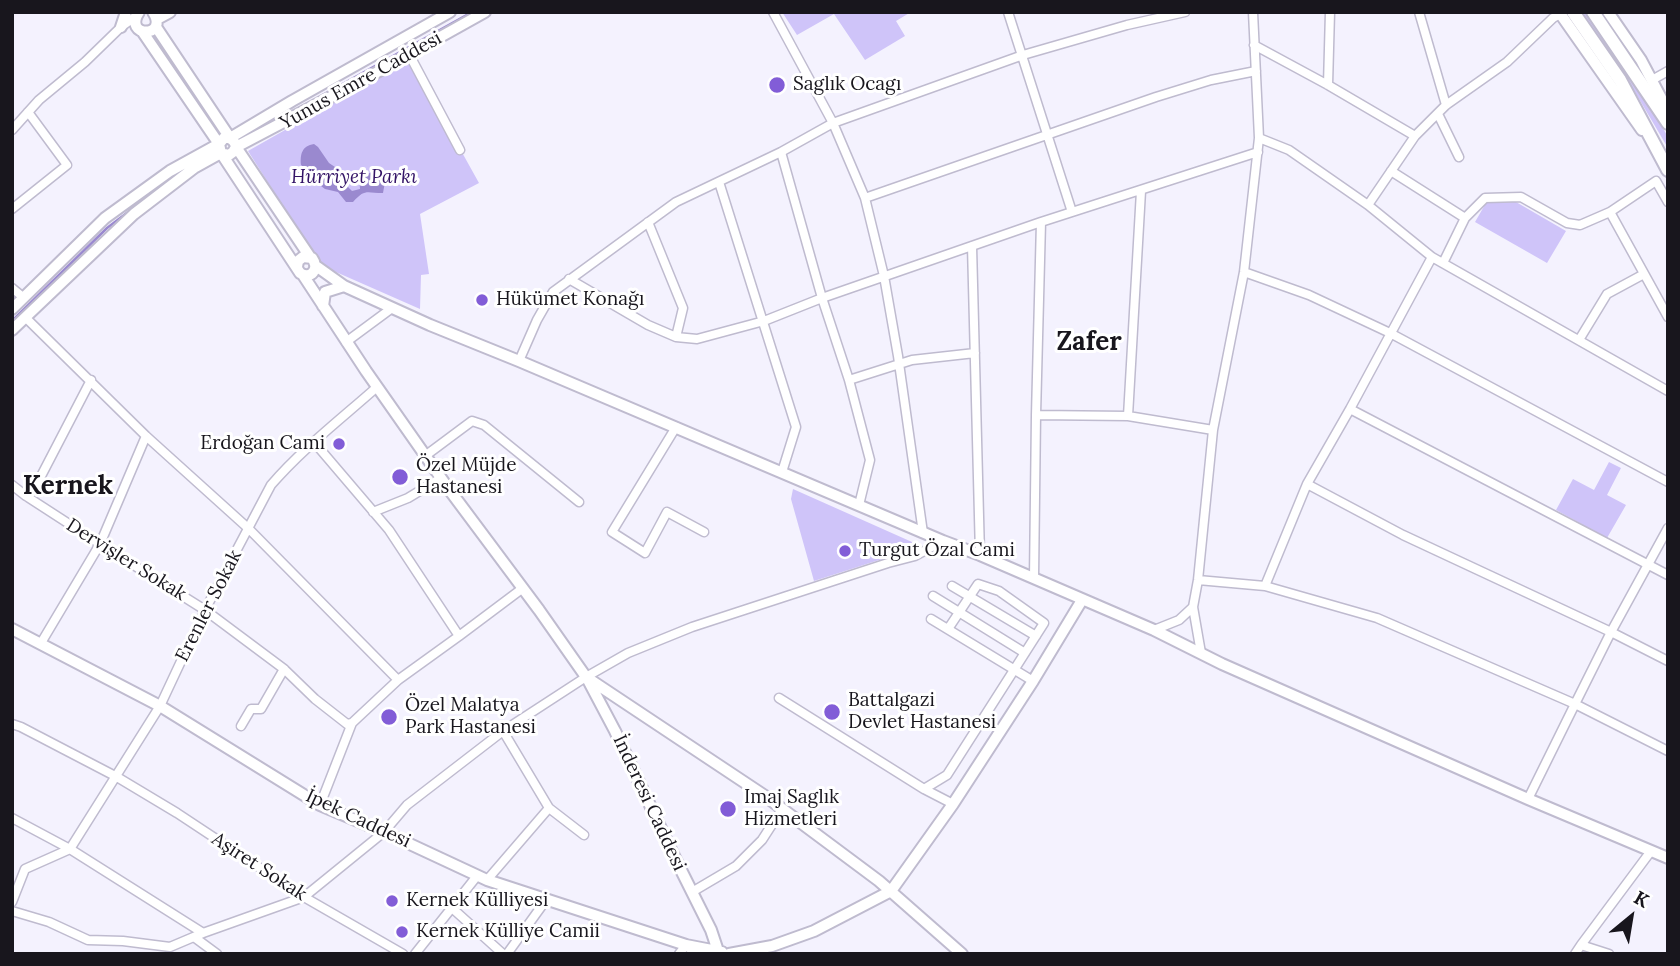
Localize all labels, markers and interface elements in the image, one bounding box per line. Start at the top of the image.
street label: Yunus Emre Caddesi [276,27,446,135]
place label: Saglık Ocagı [793,74,901,96]
marker: Saglık Ocagı [767,75,787,95]
park label: Hürriyet Parkı [291,167,417,189]
place label: Hükümet Konağı [496,289,644,311]
marker: Hükümet Konağı [474,292,490,308]
district label: Zafer [1056,327,1122,359]
place label: Erdoğan Cami [200,433,325,455]
marker: Erdoğan Cami [331,436,347,452]
place label: Özel Müjde Hastanesi [416,455,517,499]
marker: Özel Müjde Hastanesi [390,467,410,487]
district label: Kernek [23,471,113,503]
street label: Dervişler Sokak [62,514,190,606]
place label: Turgut Özal Cami [859,540,1015,562]
marker: Turgut Özal Cami [837,543,853,559]
street label: Erenler Sokak [171,546,247,666]
place label: Battalgazi Devlet Hastanesi [848,690,996,734]
place label: Özel Malatya Park Hastanesi [405,695,536,739]
marker: Battalgazi Devlet Hastanesi [822,702,842,722]
marker: Özel Malatya Park Hastanesi [379,707,399,727]
street label: İnderesi Caddesi [608,731,690,875]
street label: İpek Caddesi [302,785,414,853]
place label: Imaj Saglık Hizmetleri [744,787,839,831]
marker: Imaj Saglık Hizmetleri [718,799,738,819]
street label: Aşiret Sokak [207,828,311,906]
north arrow [1596,882,1666,952]
text: K [1630,885,1653,913]
place label: Kernek Külliyesi [406,890,548,912]
marker: Kernek Külliyesi [384,893,400,909]
place label: Kernek Külliye Camii [416,921,600,943]
marker: Kernek Külliye Camii [394,924,410,940]

